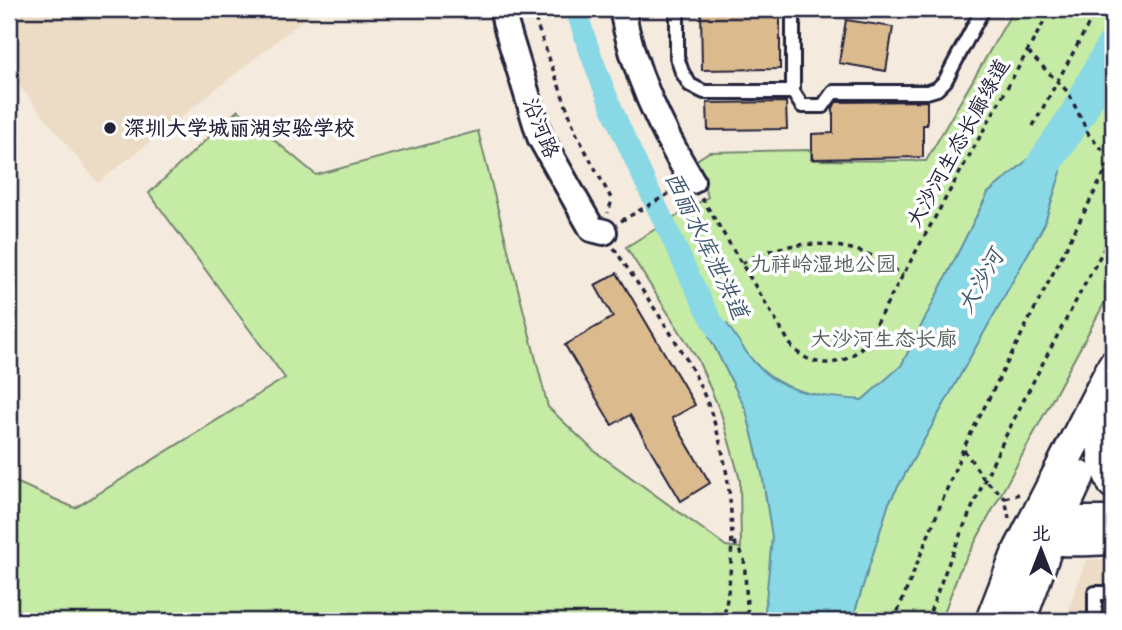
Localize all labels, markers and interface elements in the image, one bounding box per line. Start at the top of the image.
street label: 大沙河生态长廊绿道 [896,51,1020,235]
street label: 沿河路 [512,92,570,164]
place label: 深圳大学城丽湖实验学校 [124,109,355,147]
marker: 深圳大学城丽湖实验学校 [102,120,118,136]
water label: 西丽水库泄洪道 [653,164,761,328]
water label: 大沙河 [945,238,1017,321]
park label: 九祥岭湿地公园 [750,245,897,283]
park label: 大沙河生态长廊 [811,320,958,358]
north arrow [1006,514,1076,584]
text: 北 [1031,517,1051,550]

